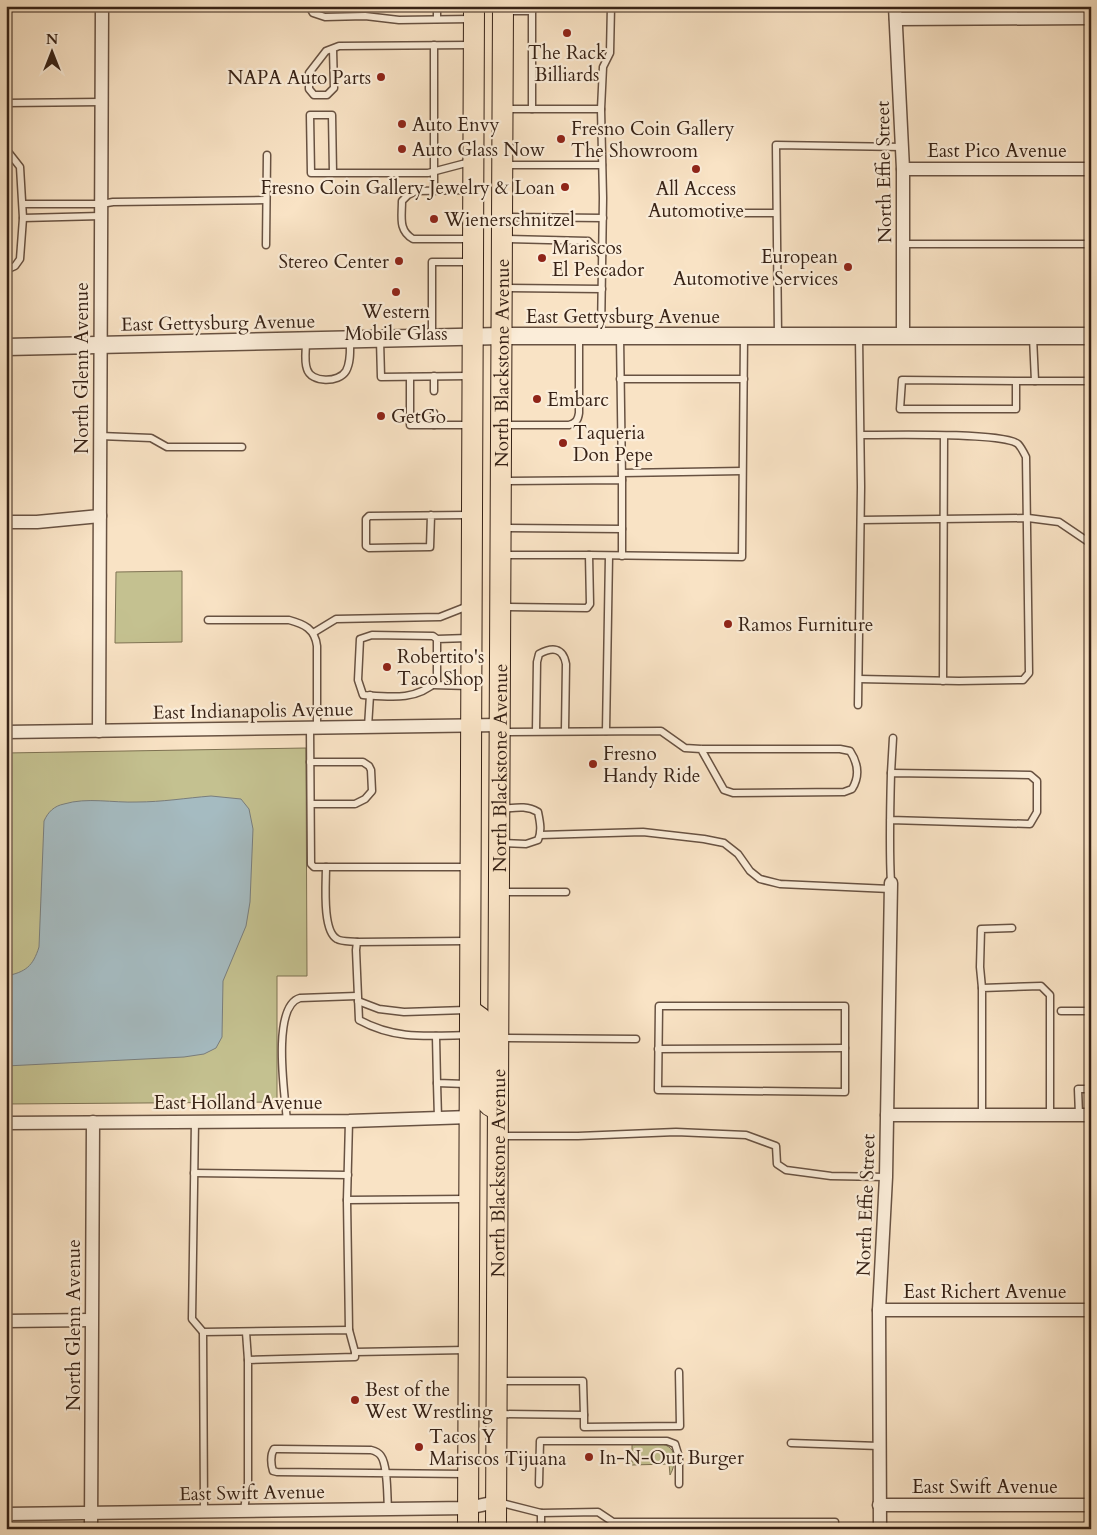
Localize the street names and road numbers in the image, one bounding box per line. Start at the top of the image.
street label: North Effie Street [870,101,898,243]
street label: East Pico Avenue [927,138,1067,164]
street label: North Blackstone Avenue [489,259,516,467]
street label: North Glenn Avenue [69,282,95,454]
street label: East Gettysburg Avenue [526,304,720,330]
street label: East Gettysburg Avenue [121,308,315,338]
street label: North Blackstone Avenue [487,664,514,872]
street label: East Indianapolis Avenue [152,696,354,726]
street label: North Blackstone Avenue [485,1069,512,1277]
street label: East Holland Avenue [153,1090,323,1116]
street label: North Effie Street [851,1133,881,1277]
street label: North Glenn Avenue [61,1239,87,1411]
street label: East Richert Avenue [903,1279,1067,1305]
street label: East Swift Avenue [912,1474,1058,1500]
street label: East Swift Avenue [179,1479,325,1507]

